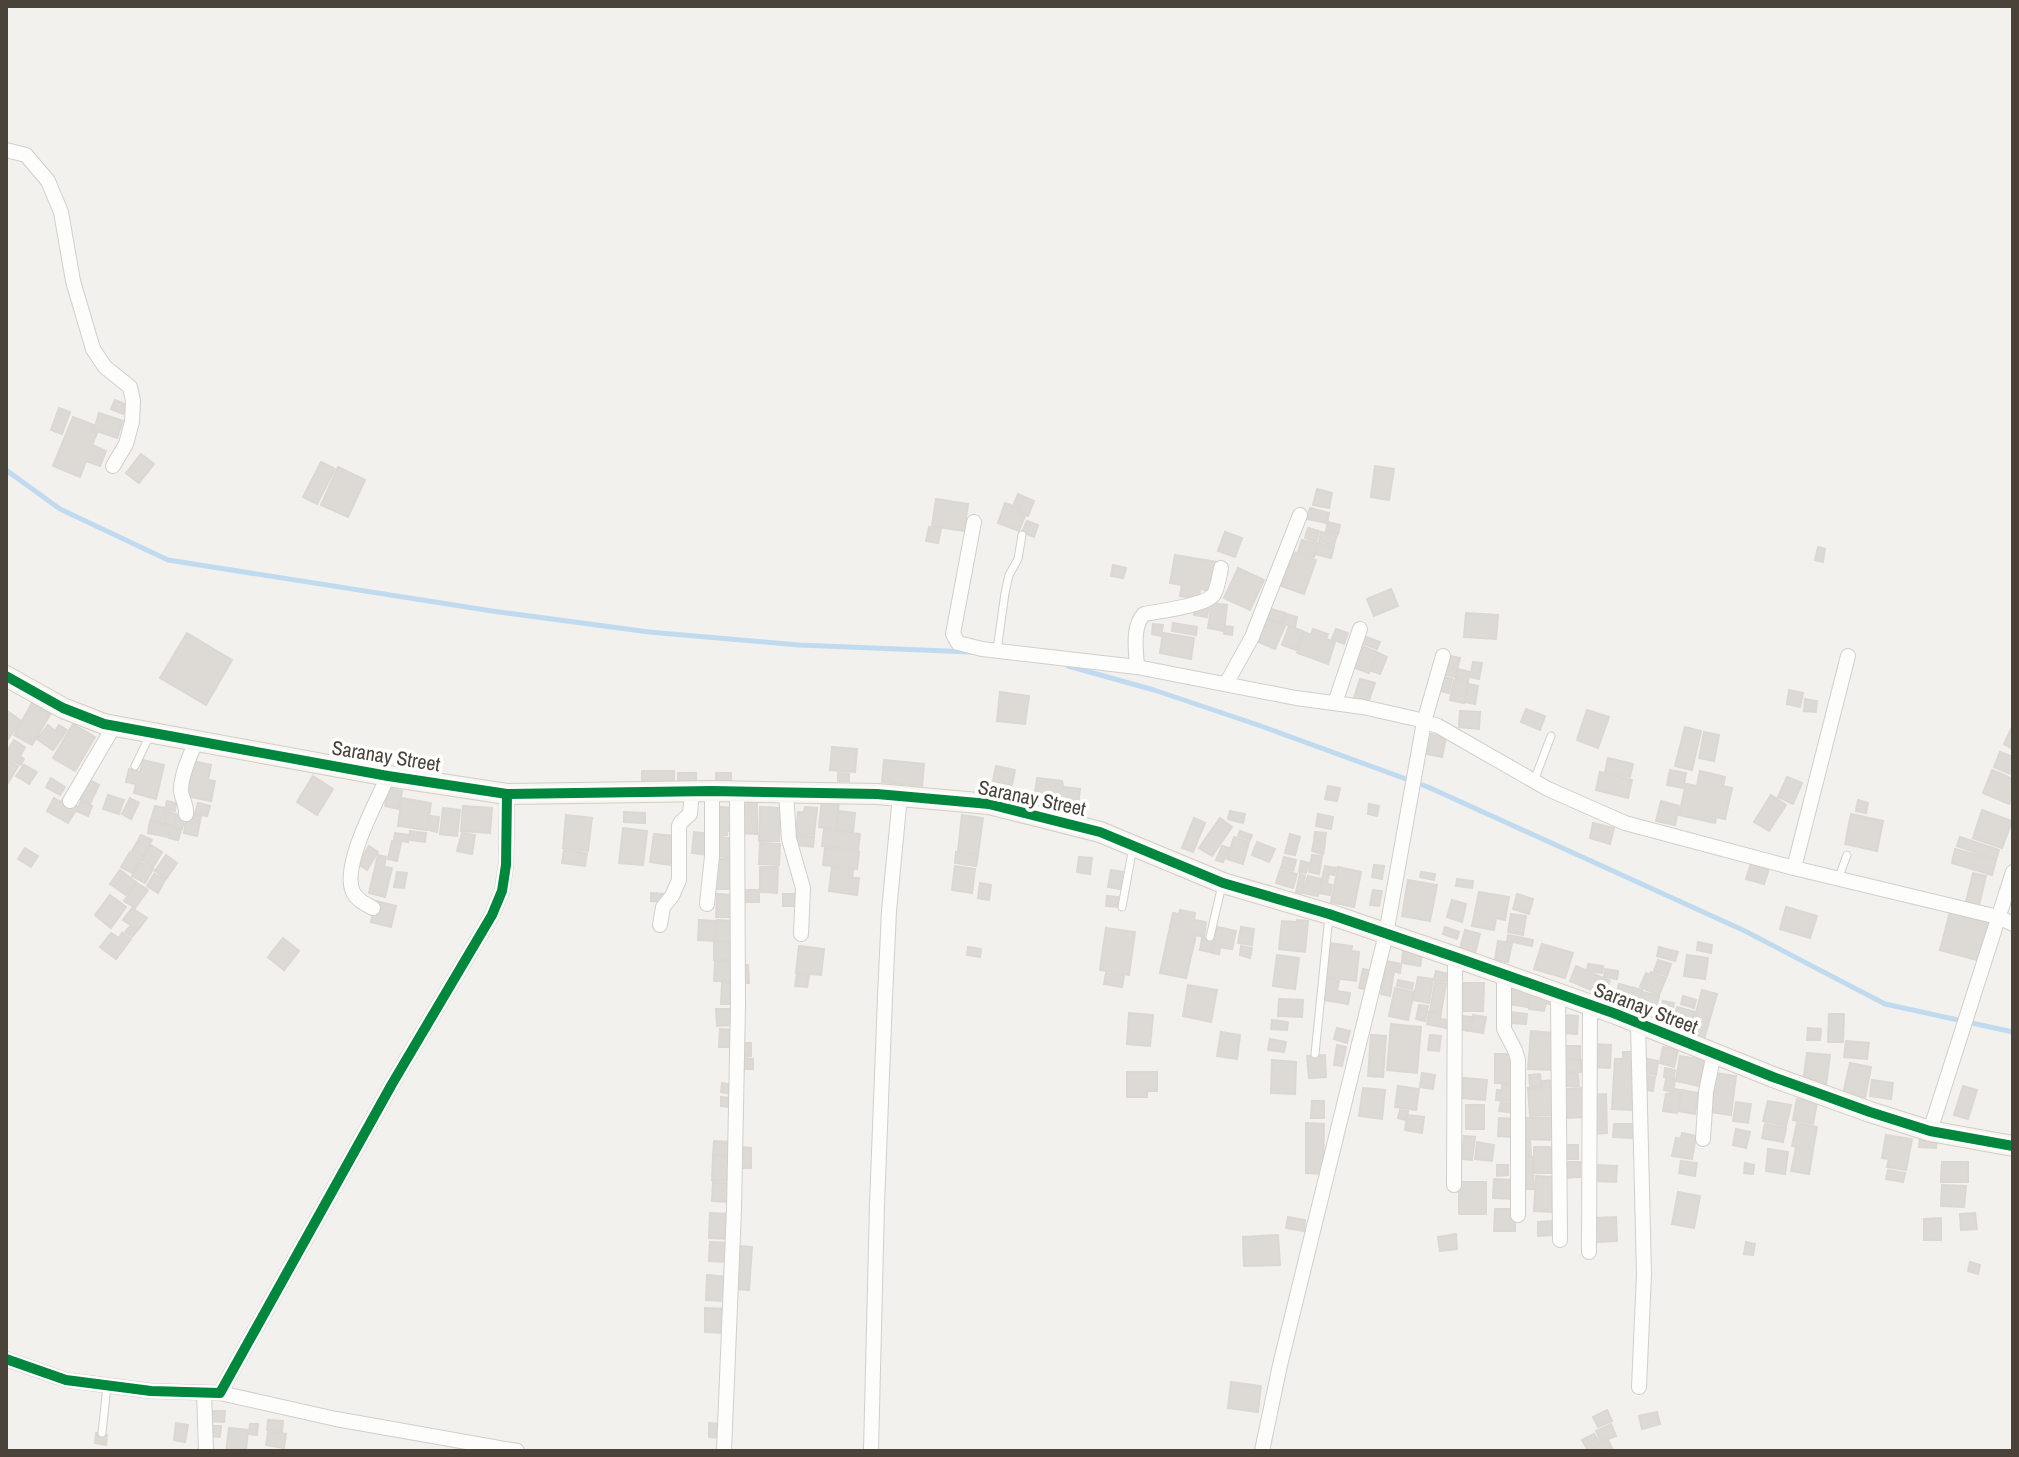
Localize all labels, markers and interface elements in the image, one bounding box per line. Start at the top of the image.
street label: Saranay Street [330,734,443,777]
street label: Saranay Street [976,773,1089,822]
street label: Saranay Street [1590,975,1702,1040]

